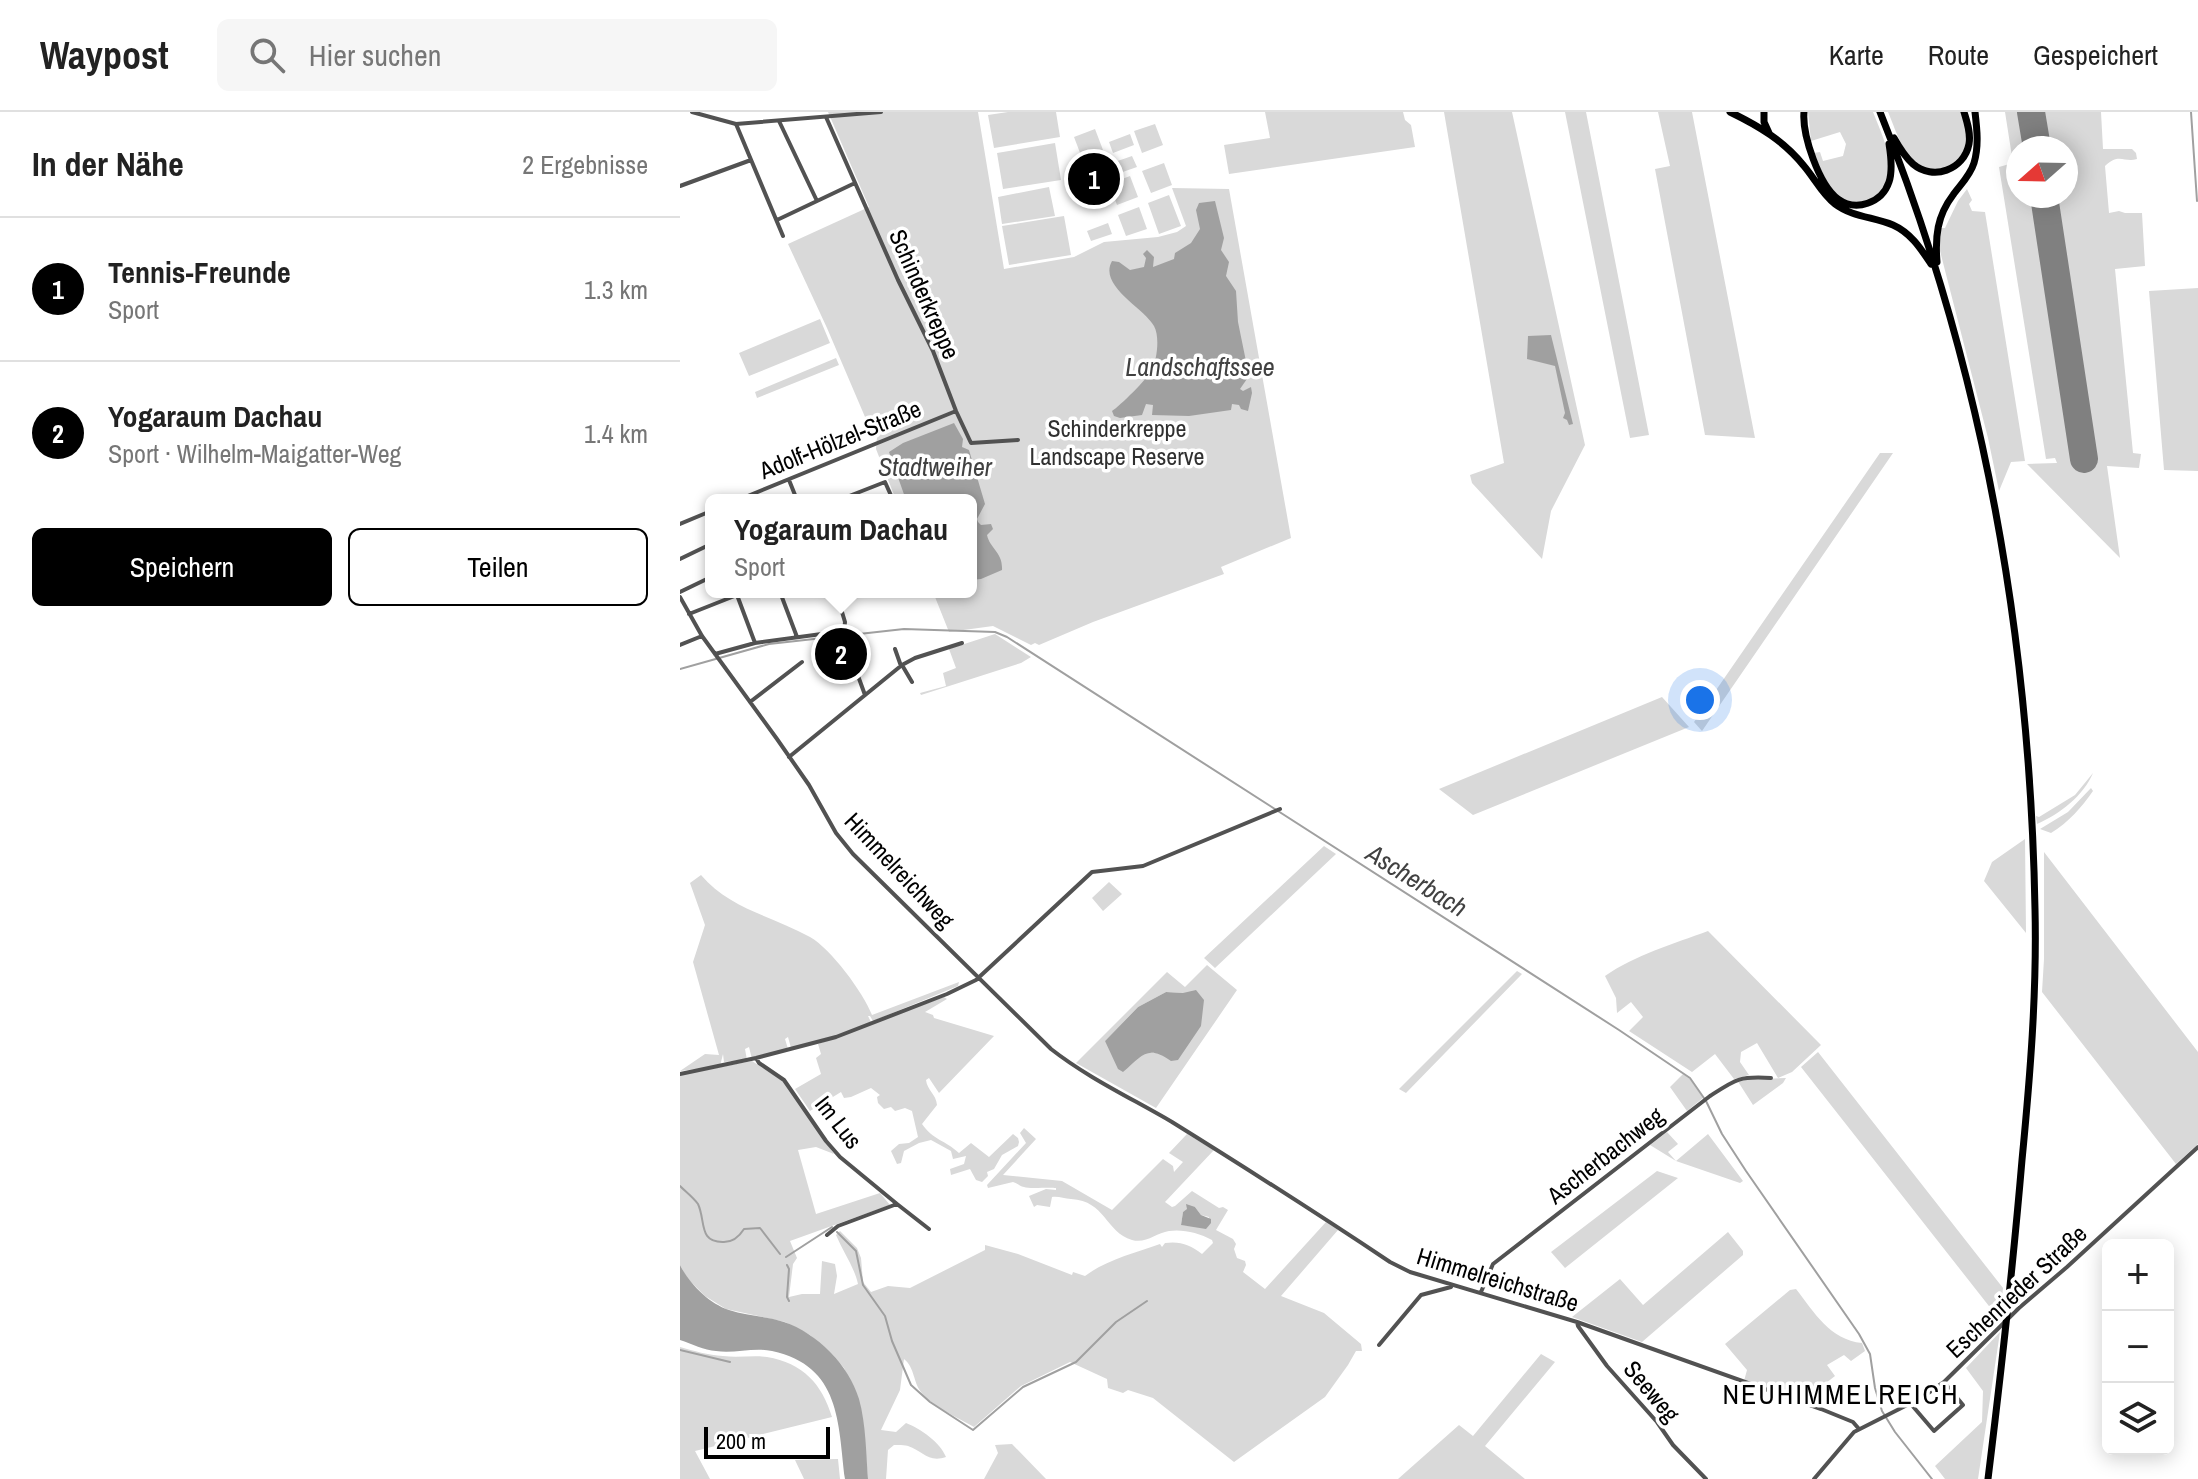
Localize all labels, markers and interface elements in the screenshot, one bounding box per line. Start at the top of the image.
search box [217,19,777,91]
text: Waypost [40,30,169,81]
icon: search [245,33,289,77]
text: Hier suchen [309,35,441,75]
text: Karte [1829,36,1884,74]
text: Route [1928,36,1989,74]
text: Gespeichert [2033,36,2158,74]
north arrow [2006,136,2078,208]
text: In der Nähe [32,141,184,187]
text: 2 Ergebnisse [522,147,648,182]
pin: 1 [1068,149,1120,209]
street label: Schinderkreppe [882,224,968,364]
text: Tennis-Freunde [108,252,291,292]
text: 1 [52,272,64,307]
text: 1.3 km [584,272,648,307]
text: Sport [108,292,159,327]
water label: Landschaftssee [1125,349,1275,384]
street label: Adolf-Hölzel-Straße [753,392,926,486]
text: Yogaraum Dachau [108,396,322,436]
park label: Schinderkreppe Landscape Reserve [1029,412,1205,472]
text: 2 [52,416,64,451]
text: 1.4 km [584,416,648,451]
text: Sport · Wilhelm-Maigatter-Weg [108,436,401,471]
water label: Stadtweiher [878,449,993,484]
popup [705,494,977,598]
text: Yogaraum Dachau [734,509,948,549]
button: Speichern [32,528,332,606]
button: Teilen [348,528,648,606]
text: Sport [734,549,785,584]
pin: 2 [815,624,867,684]
your location [1680,680,1720,720]
street label: Himmelreichweg [838,805,962,935]
water label: Ascherbach [1359,835,1474,925]
street label: Im Lus [808,1089,870,1155]
street label: Ascherbachweg [1539,1099,1670,1211]
street label: Eschenrieder Straße [1939,1217,2093,1365]
street label: Himmelreichstraße [1413,1239,1583,1319]
map controls [2102,1239,2174,1455]
button: + [2102,1239,2174,1311]
button: − [2102,1311,2174,1383]
street label: Seeweg [1617,1353,1687,1429]
district label: NEUHIMMELREICH [1722,1375,1960,1413]
button: layers [2102,1383,2174,1455]
scale bar [704,1423,830,1459]
text: 200 m [716,1426,766,1456]

